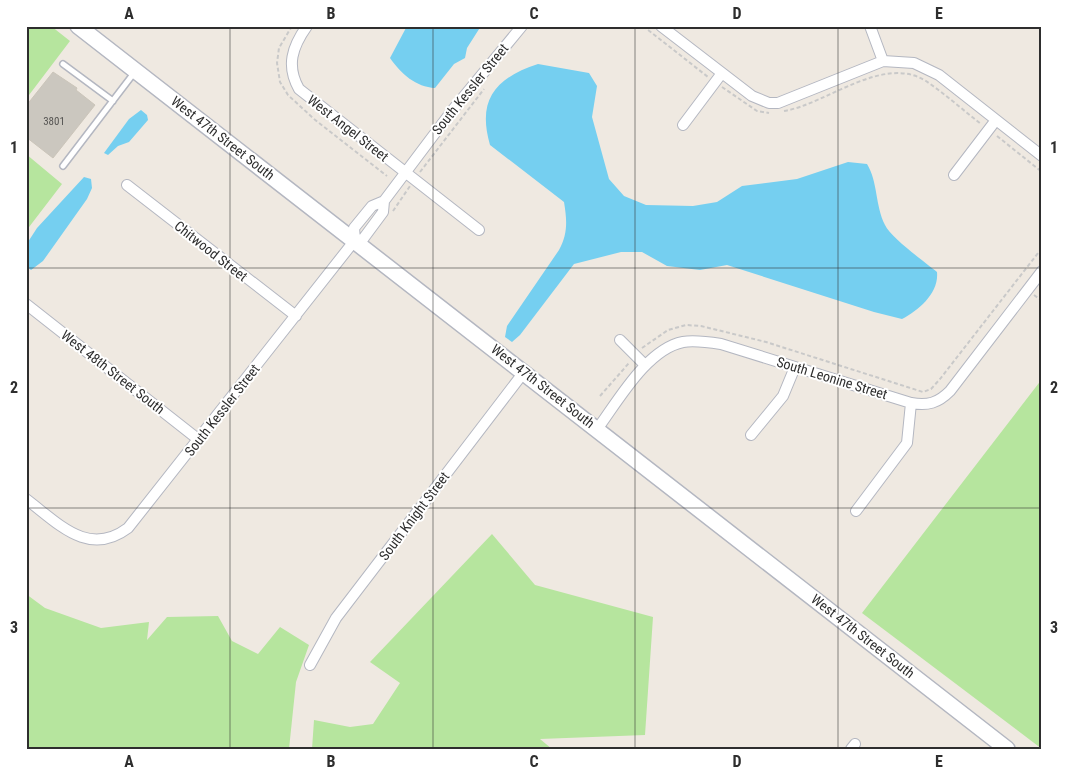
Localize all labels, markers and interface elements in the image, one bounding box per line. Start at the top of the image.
text: A [124,4,134,23]
text: B [327,4,336,23]
text: C [529,4,539,23]
text: D [732,4,742,23]
text: E [935,4,943,23]
street label: South Kessler Street [429,40,511,138]
street label: West Angel Street [304,91,392,165]
street label: West 47th Street South [168,93,278,183]
house number: 3801 [43,115,65,128]
text: 1 [10,138,18,157]
text: 1 [1050,138,1058,157]
street label: Chitwood Street [171,218,251,284]
street label: West 48th Street South [58,327,168,417]
street label: West 47th Street South [488,341,598,431]
street label: South Leonine Street [775,354,889,402]
street label: South Kessler Street [181,361,263,459]
text: 2 [10,378,18,397]
text: 2 [1050,378,1058,397]
street label: South Knight Street [376,469,452,563]
street label: West 47th Street South [808,591,918,681]
text: 3 [10,618,18,637]
text: 3 [1050,618,1058,637]
text: A [124,752,134,771]
text: B [327,752,336,771]
text: C [529,752,539,771]
text: D [732,752,742,771]
text: E [935,752,943,771]

